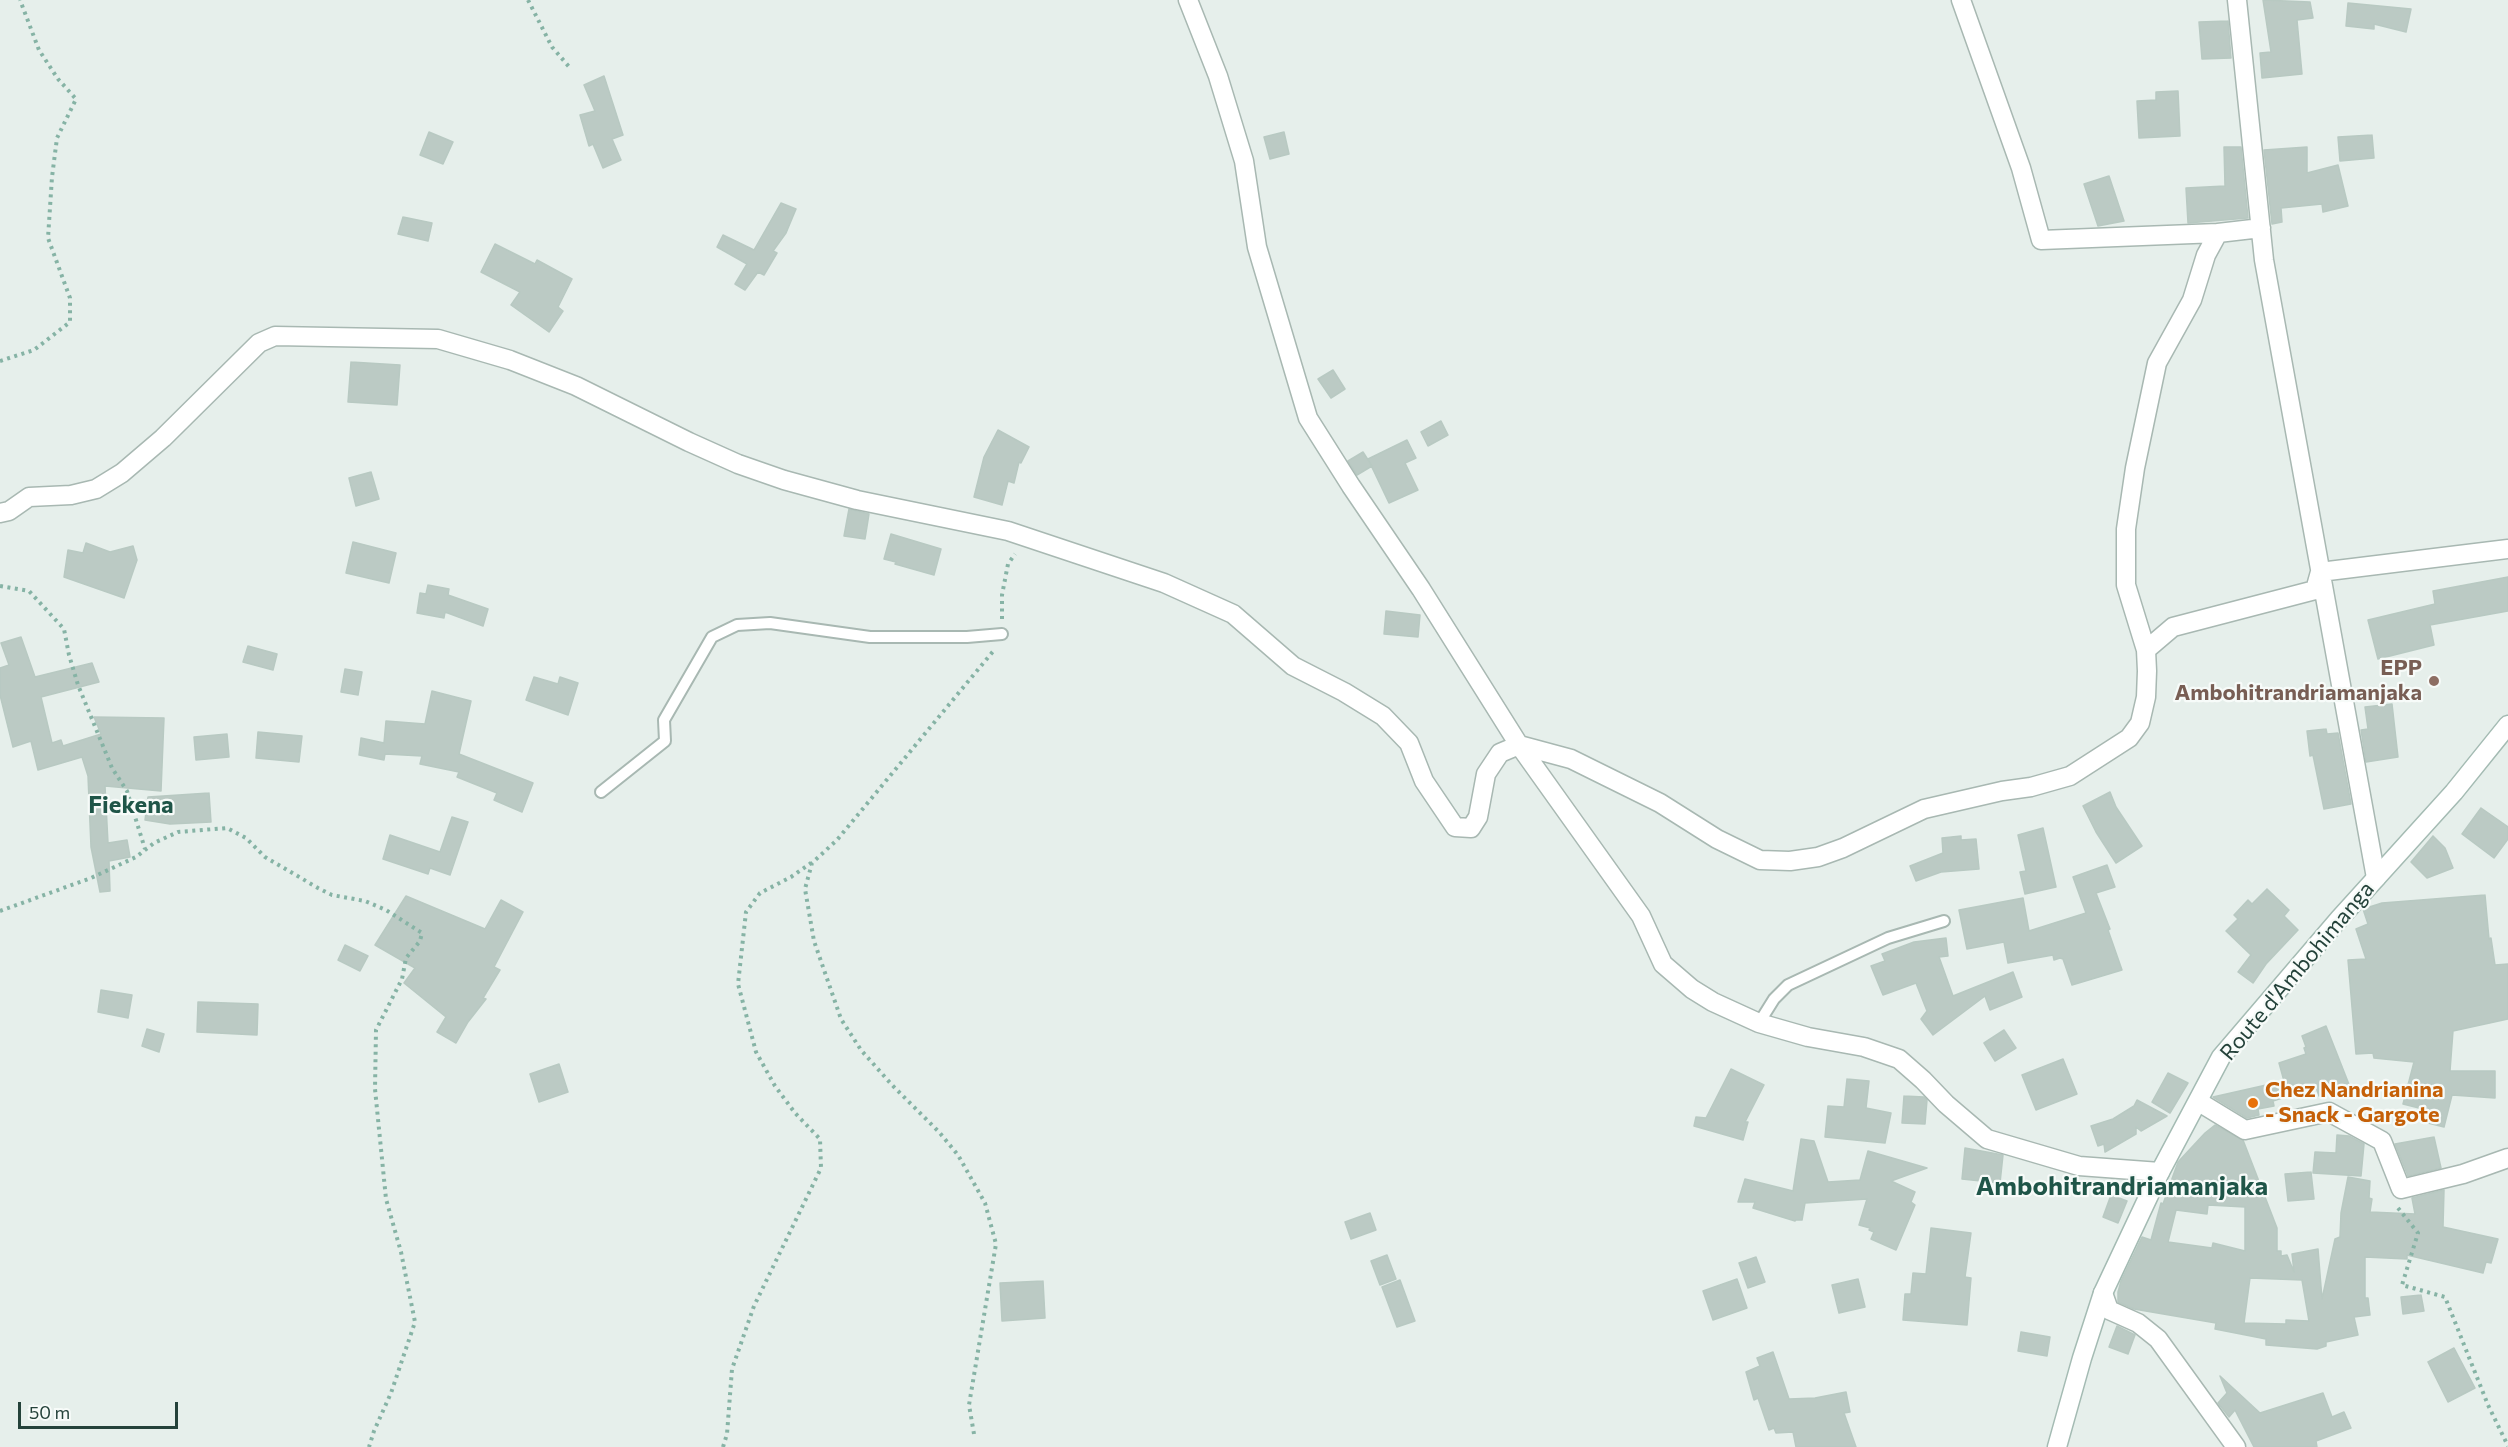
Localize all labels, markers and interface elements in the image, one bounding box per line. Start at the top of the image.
place label: EPP Ambohitrandriamanjaka [2174,655,2422,706]
marker: EPP Ambohitrandriamanjaka [2427,674,2441,688]
district label: Fiekena [88,791,174,819]
street label: Route d'Ambohimanga [2214,876,2380,1066]
place label: Chez Nandrianina - Snack - Gargote [2265,1077,2444,1128]
marker: Chez Nandrianina - Snack - Gargote [2246,1096,2260,1110]
district label: Ambohitrandriamanjaka [1976,1170,2268,1202]
scale bar [21,1390,182,1428]
text: 50 m [29,1401,70,1423]

